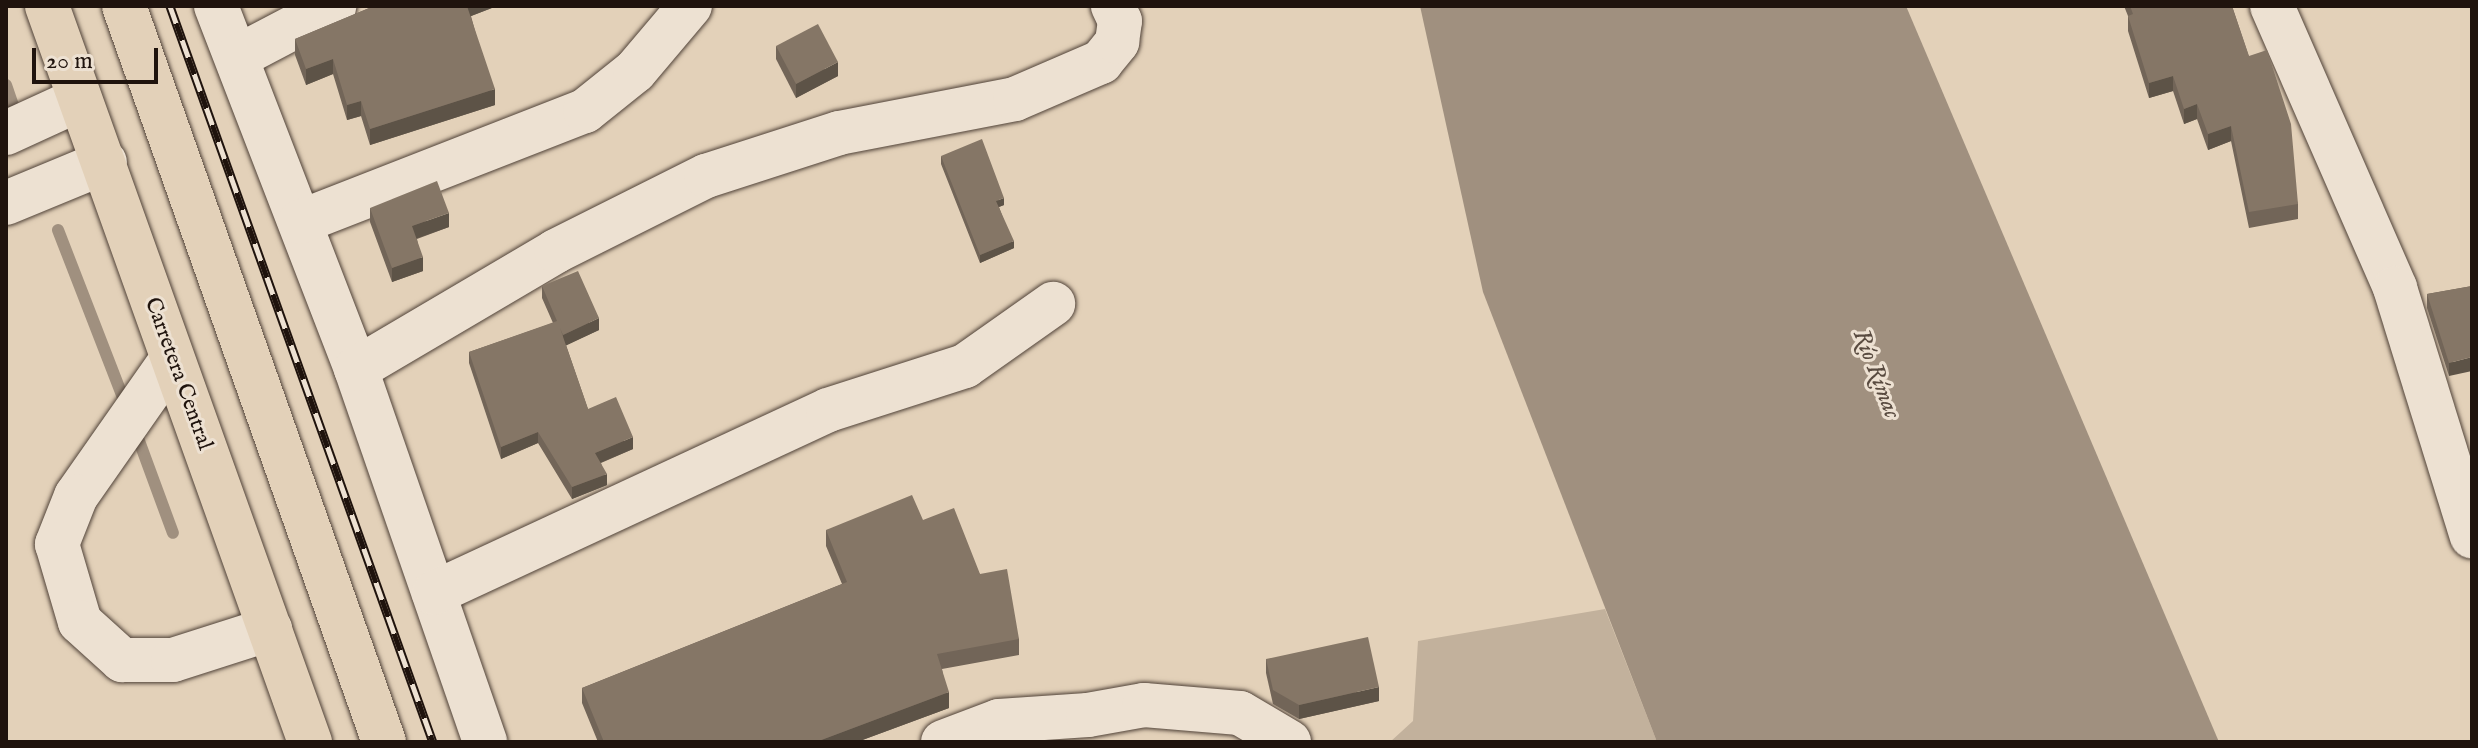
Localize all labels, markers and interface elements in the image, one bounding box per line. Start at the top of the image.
scale bar [36,32,162,82]
text: 20 m [46,46,93,77]
street label: Carretera Central [138,294,218,454]
water label: Río Rímac [1846,325,1906,423]

